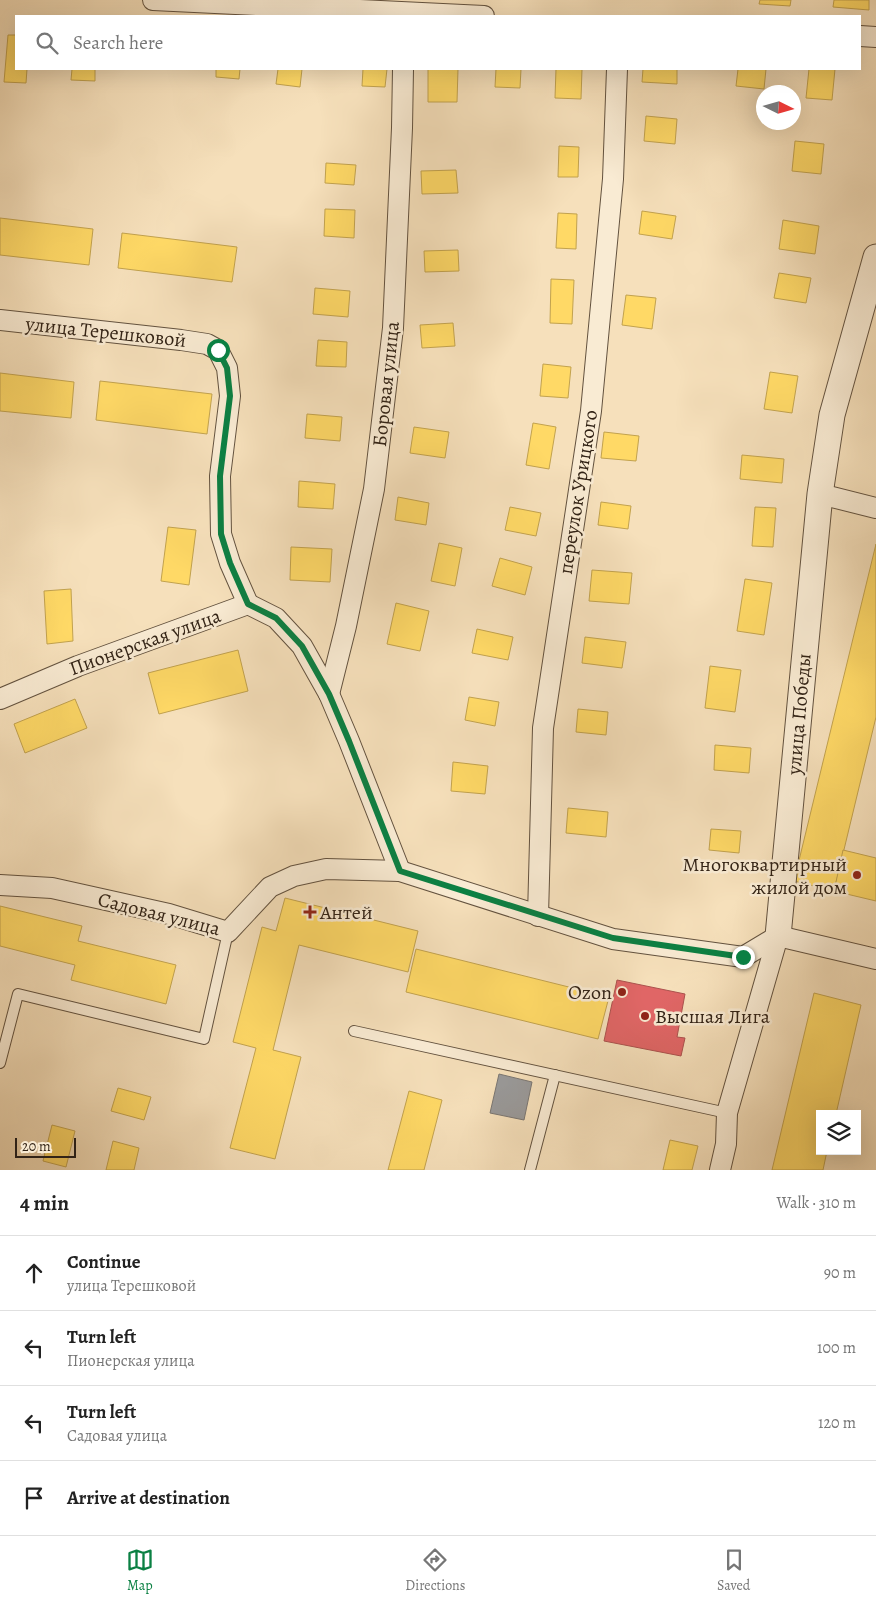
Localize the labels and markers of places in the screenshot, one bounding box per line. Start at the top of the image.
place label: Многоквартирный жилой дом [683,851,847,901]
marker: Многоквартирный жилой дом [851,869,863,881]
place label: Антей [319,899,373,926]
marker: Антей [304,906,316,918]
place label: Ozon [568,979,612,1006]
marker: Ozon [616,986,628,998]
place label: Высшая Лига [655,1003,771,1030]
marker: Высшая Лига [639,1010,651,1022]

